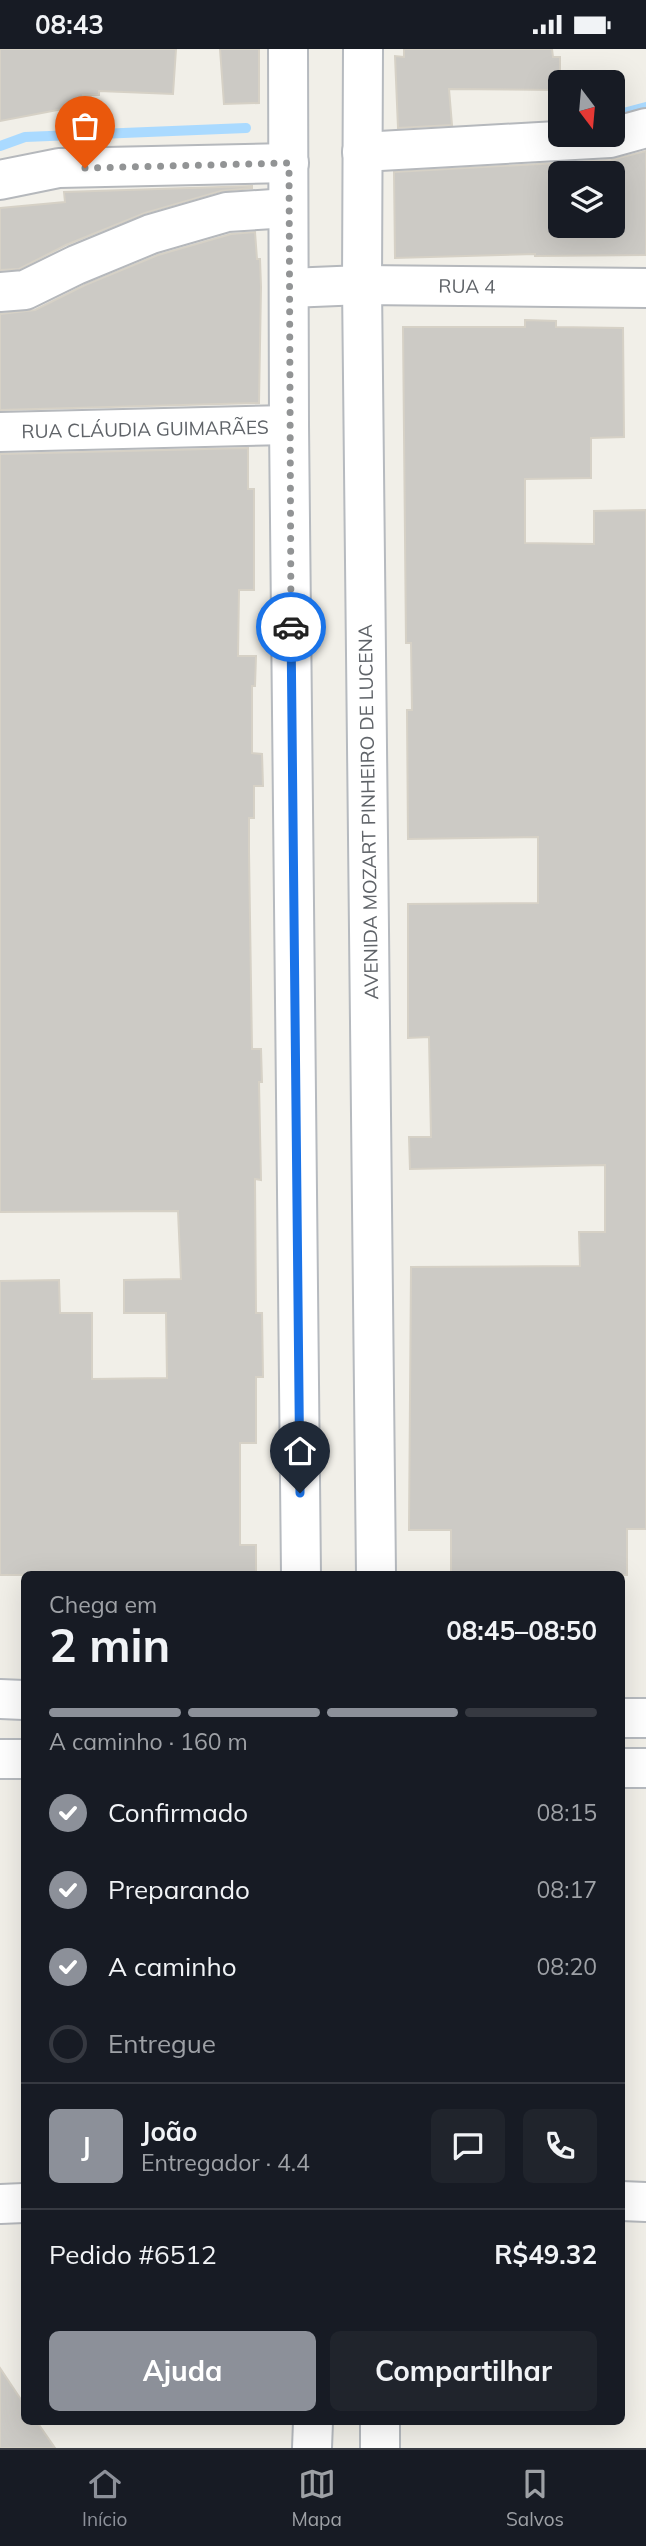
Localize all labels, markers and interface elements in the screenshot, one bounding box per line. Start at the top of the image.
text: 08:43 [35,8,104,41]
north arrow [548,70,625,147]
map controls [548,70,625,238]
pin [55,96,115,168]
icon: bag [66,107,104,145]
button: layers [548,161,625,238]
street label: RUA 4 [438,274,496,298]
street label: RUA CLÁUDIA GUIMARÃES [21,415,269,443]
courier [256,592,326,662]
icon: car [272,608,310,646]
street label: AVENIDA MOZART PINHEIRO DE LUCENA [353,624,383,1000]
pin [270,1421,330,1493]
icon: home [281,1432,319,1470]
text: Chega em [49,1590,157,1619]
text: 08:45–08:50 [446,1614,597,1647]
text: 2 min [49,1616,170,1674]
text: A caminho · 160 m [49,1727,248,1756]
icon: check [49,1794,87,1832]
text: Confirmado [108,1796,248,1829]
text: 08:15 [537,1798,597,1827]
icon: check [49,1871,87,1909]
text: Preparando [108,1873,250,1906]
text: 08:17 [537,1875,597,1904]
icon: check [49,1948,87,1986]
text: A caminho [108,1950,237,1983]
text: 08:20 [537,1952,597,1981]
text: Entregue [108,2027,216,2060]
button: chat [431,2109,505,2183]
button: phone [523,2109,597,2183]
text: João [141,2115,197,2148]
text: J [81,2130,91,2163]
text: Entregador · 4.4 [141,2148,310,2177]
text: Pedido #6512 [49,2238,217,2271]
text: R$49.32 [494,2238,597,2271]
button: Ajuda [49,2331,316,2411]
button: Compartilhar [330,2331,597,2411]
tab: Início [82,2465,127,2531]
tab: Mapa [291,2465,342,2531]
tab: Salvos [506,2465,564,2531]

